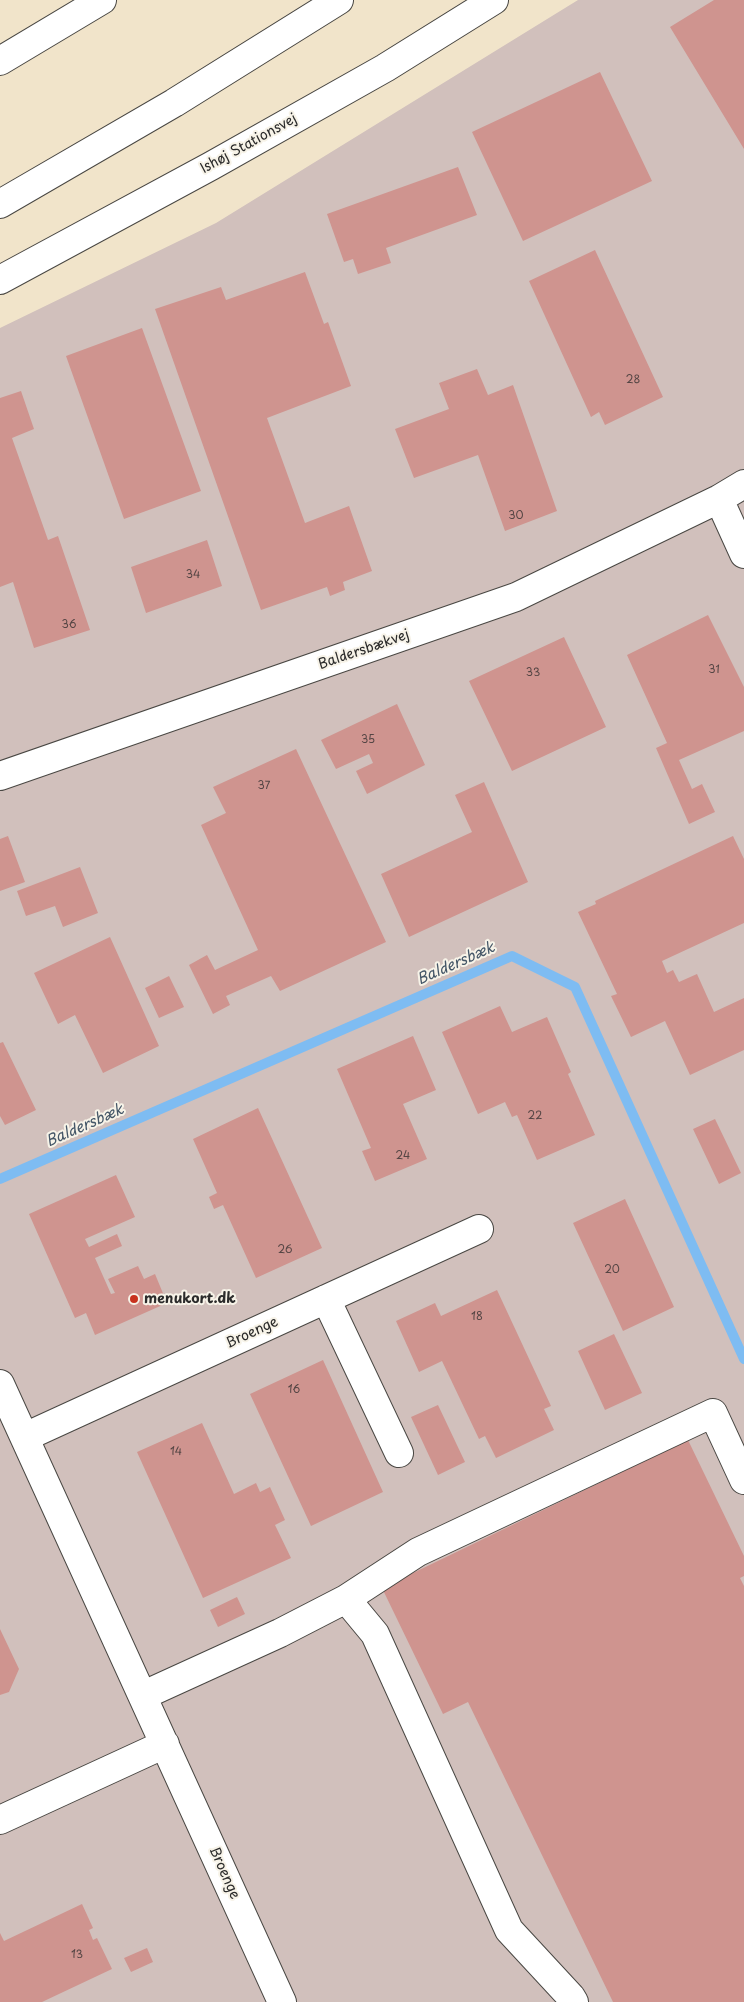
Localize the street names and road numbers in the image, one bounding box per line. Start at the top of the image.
street label: Ishøj Stationsvej [198,111,300,177]
street label: Baldersbækvej [316,627,412,673]
street label: Broenge [223,1314,281,1352]
street label: Broenge [205,1844,243,1902]

